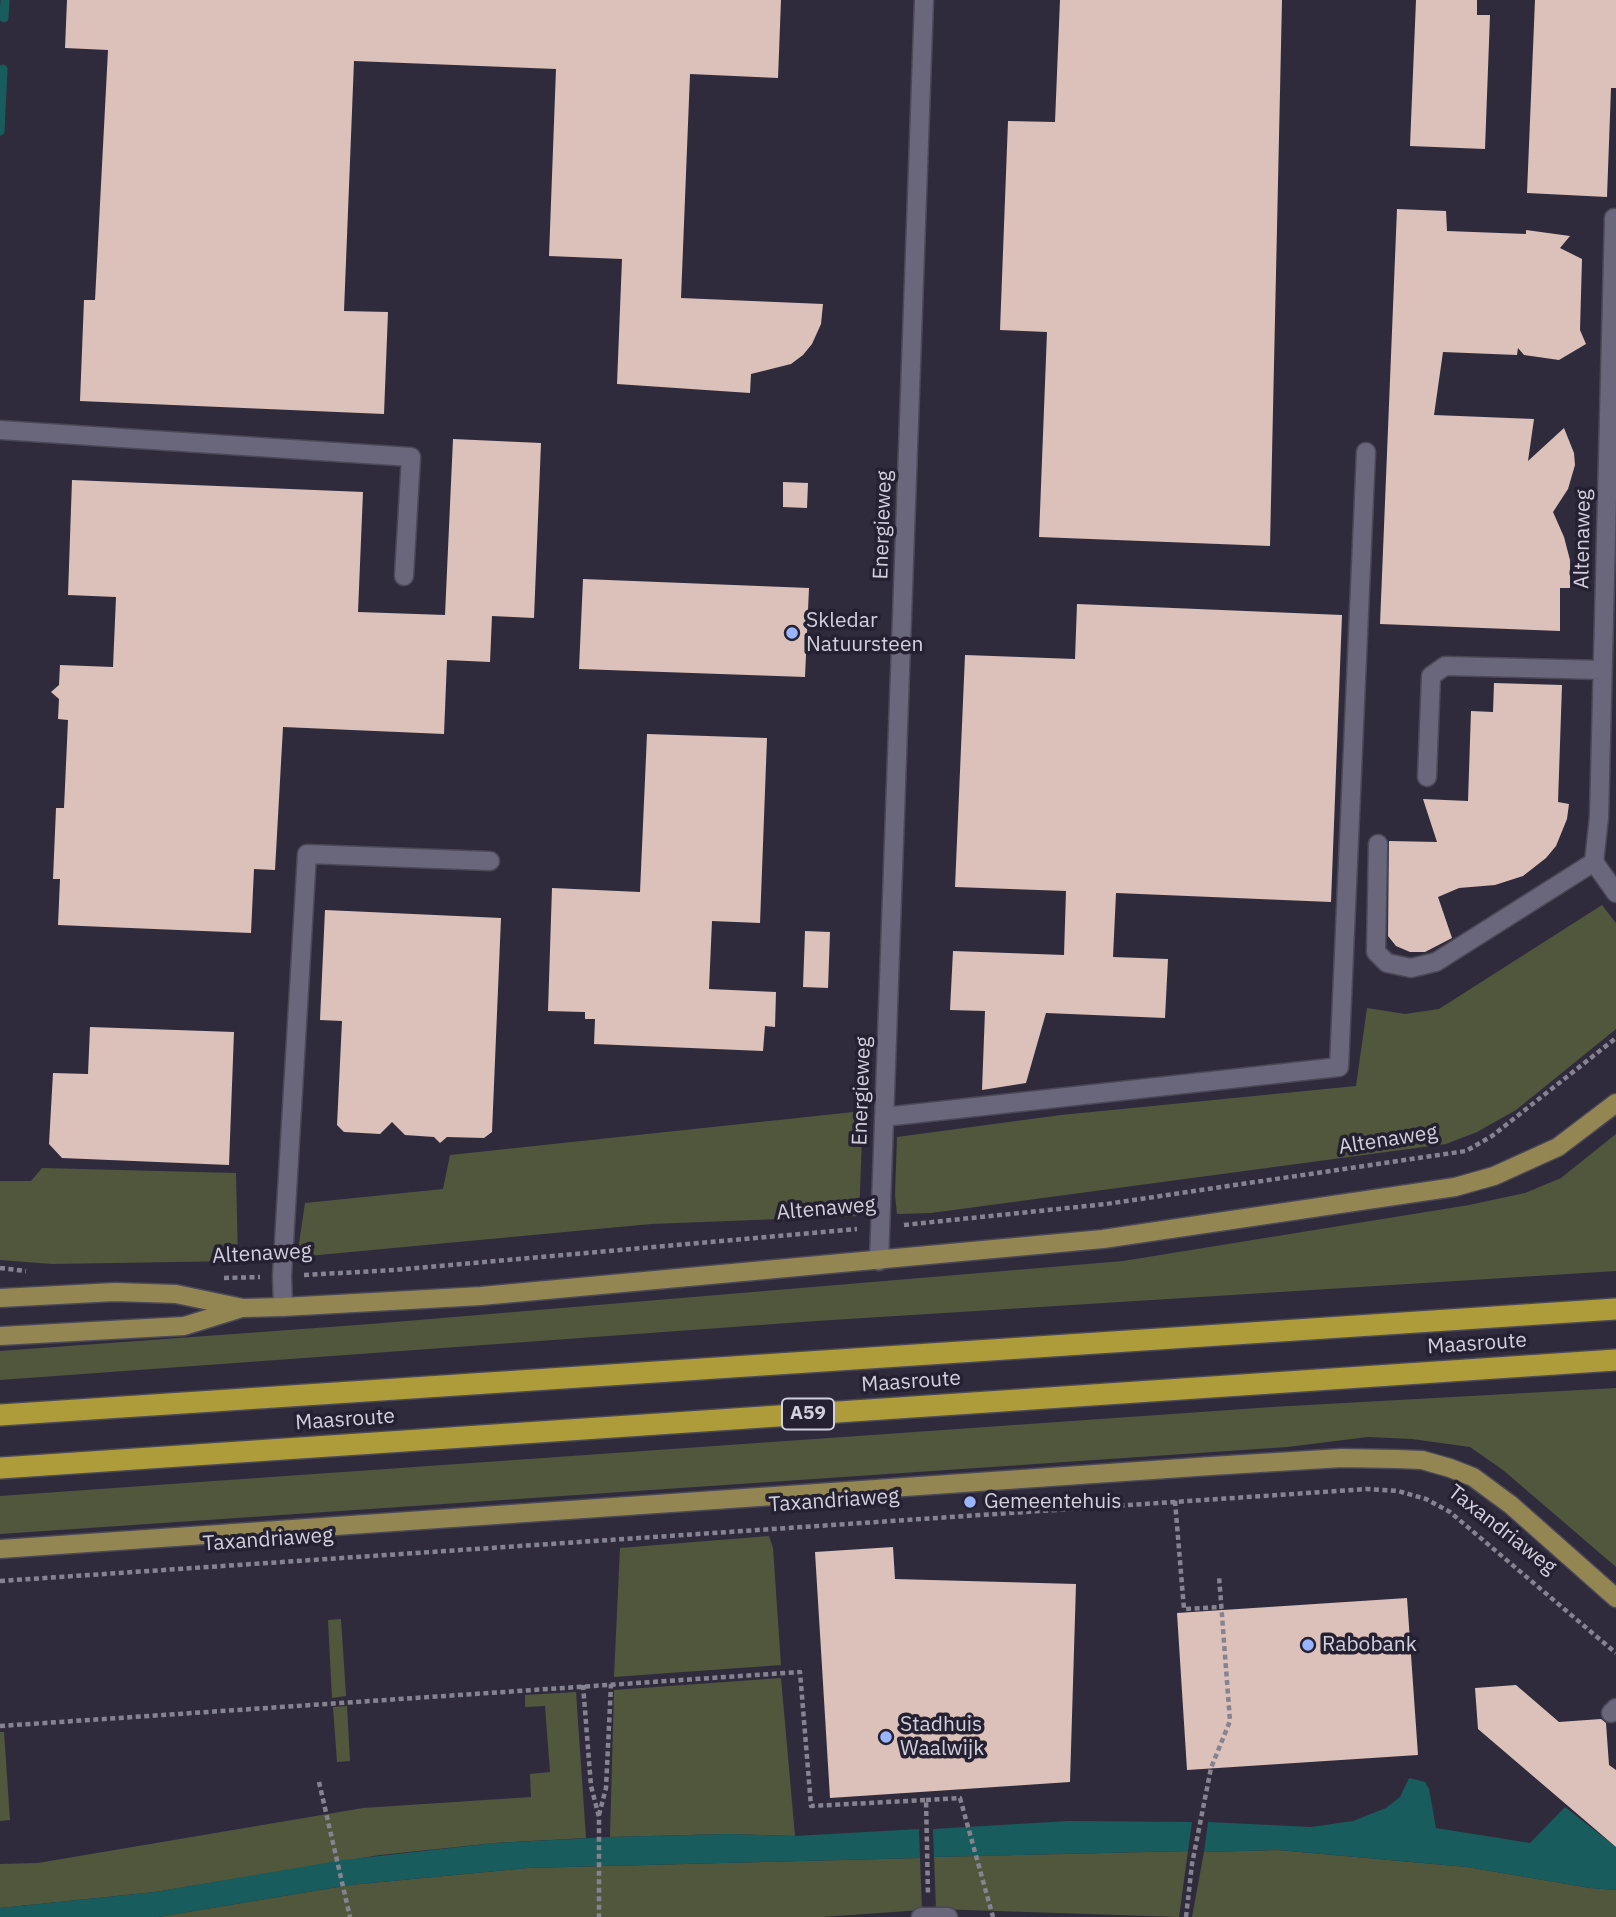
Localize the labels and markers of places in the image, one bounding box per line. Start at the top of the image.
place label: Skledar Natuursteen [806,608,923,658]
marker: Skledar Natuursteen [784,625,800,641]
place label: Gemeentehuis [984,1489,1122,1515]
marker: Gemeentehuis [962,1494,978,1510]
place label: Rabobank [1322,1632,1417,1658]
marker: Rabobank [1300,1637,1316,1653]
place label: Stadhuis Waalwijk [900,1712,984,1762]
marker: Stadhuis Waalwijk [878,1729,894,1745]

